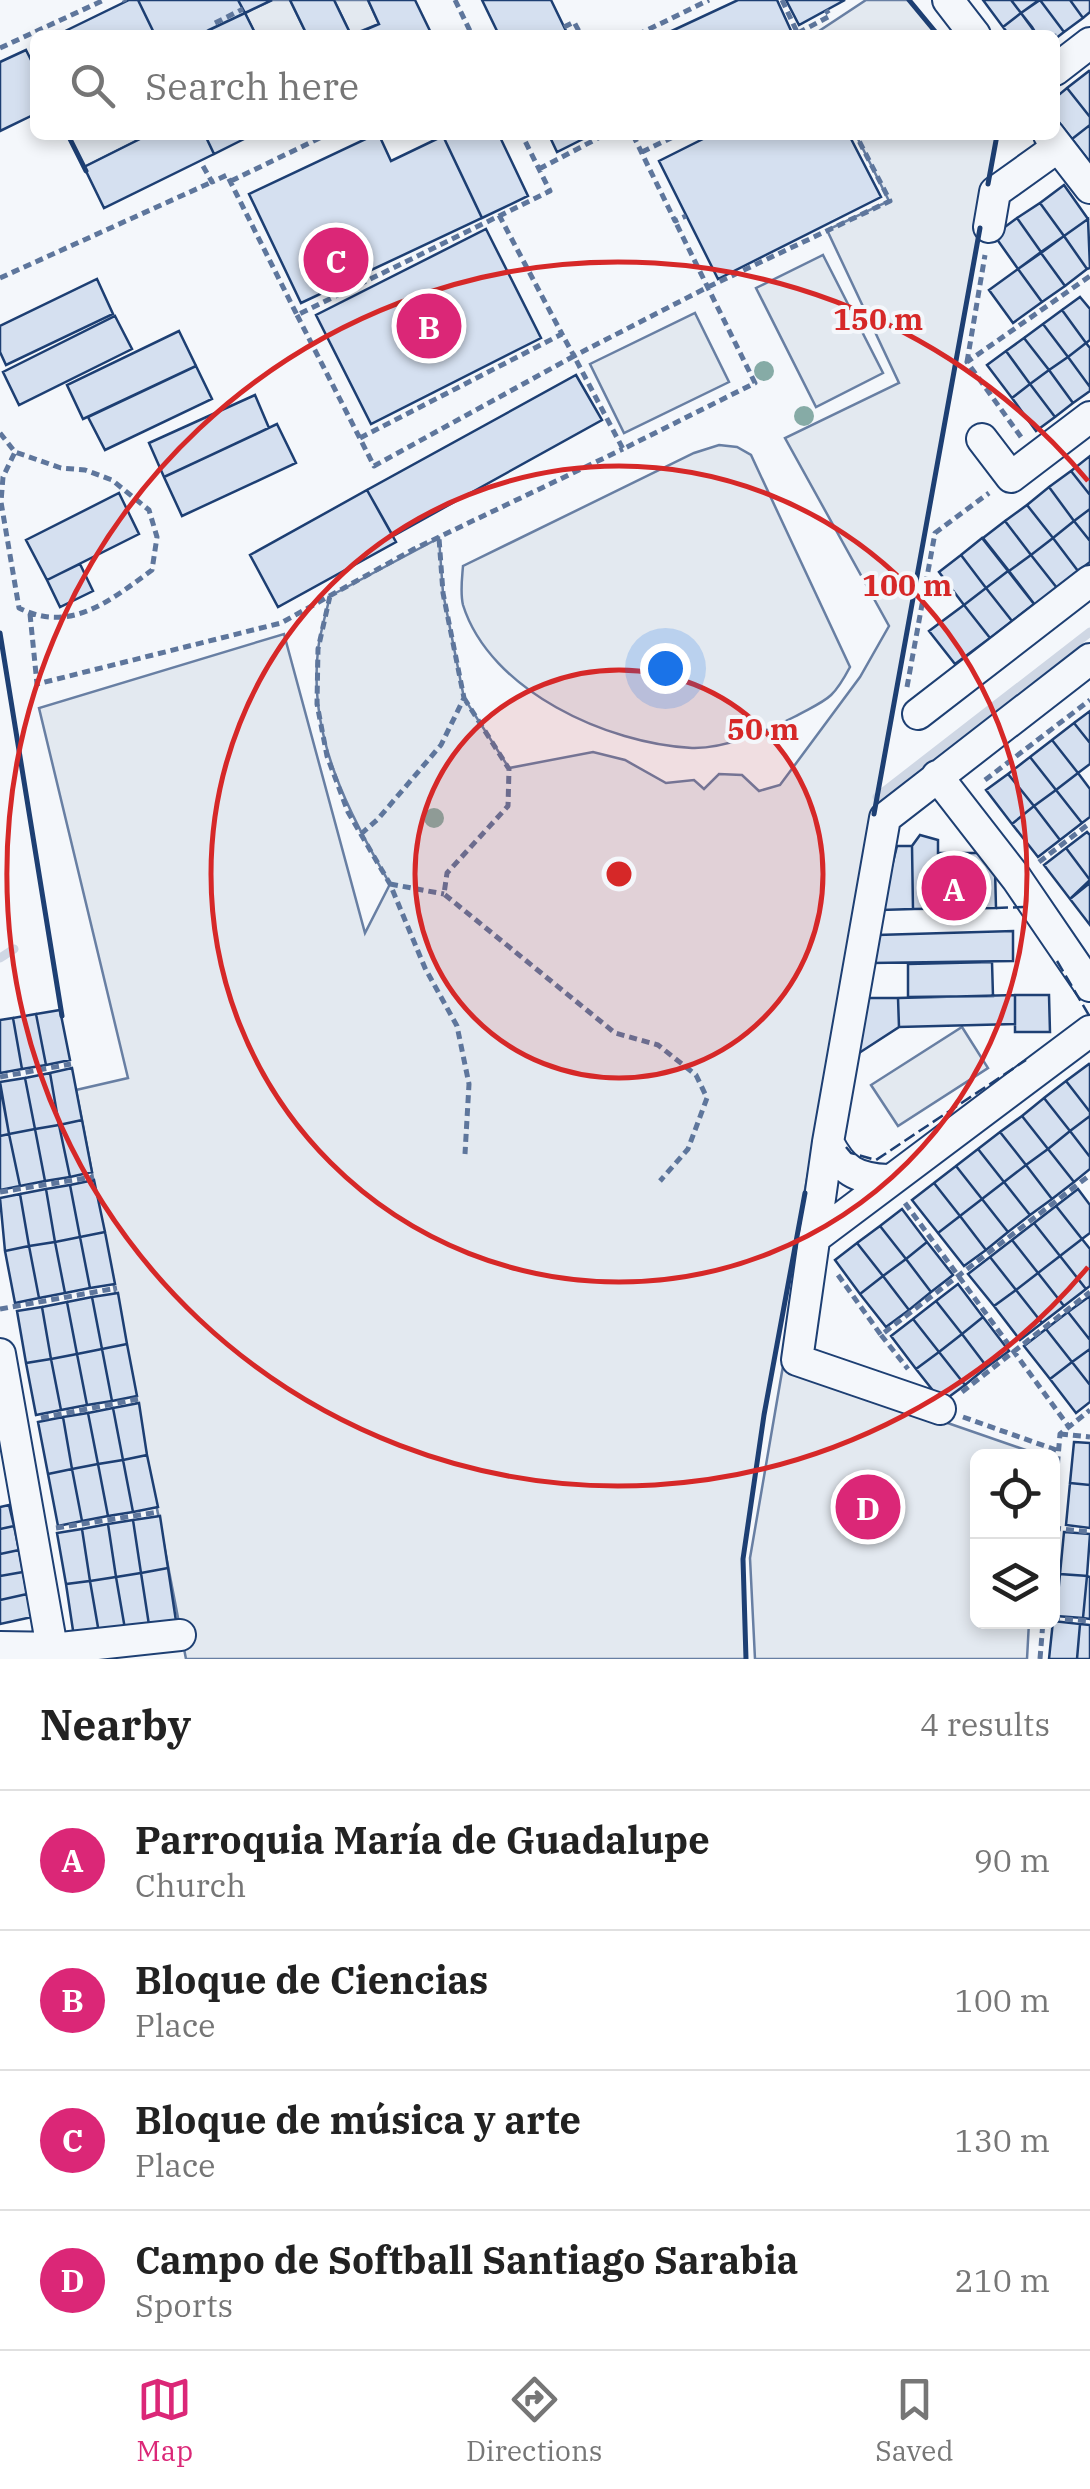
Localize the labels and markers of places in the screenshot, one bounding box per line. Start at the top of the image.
pin: C [304,222,368,298]
pin: B [396,288,462,364]
pin: A [922,850,986,926]
centre of rings [601,856,637,892]
pin: D [836,1470,900,1544]

